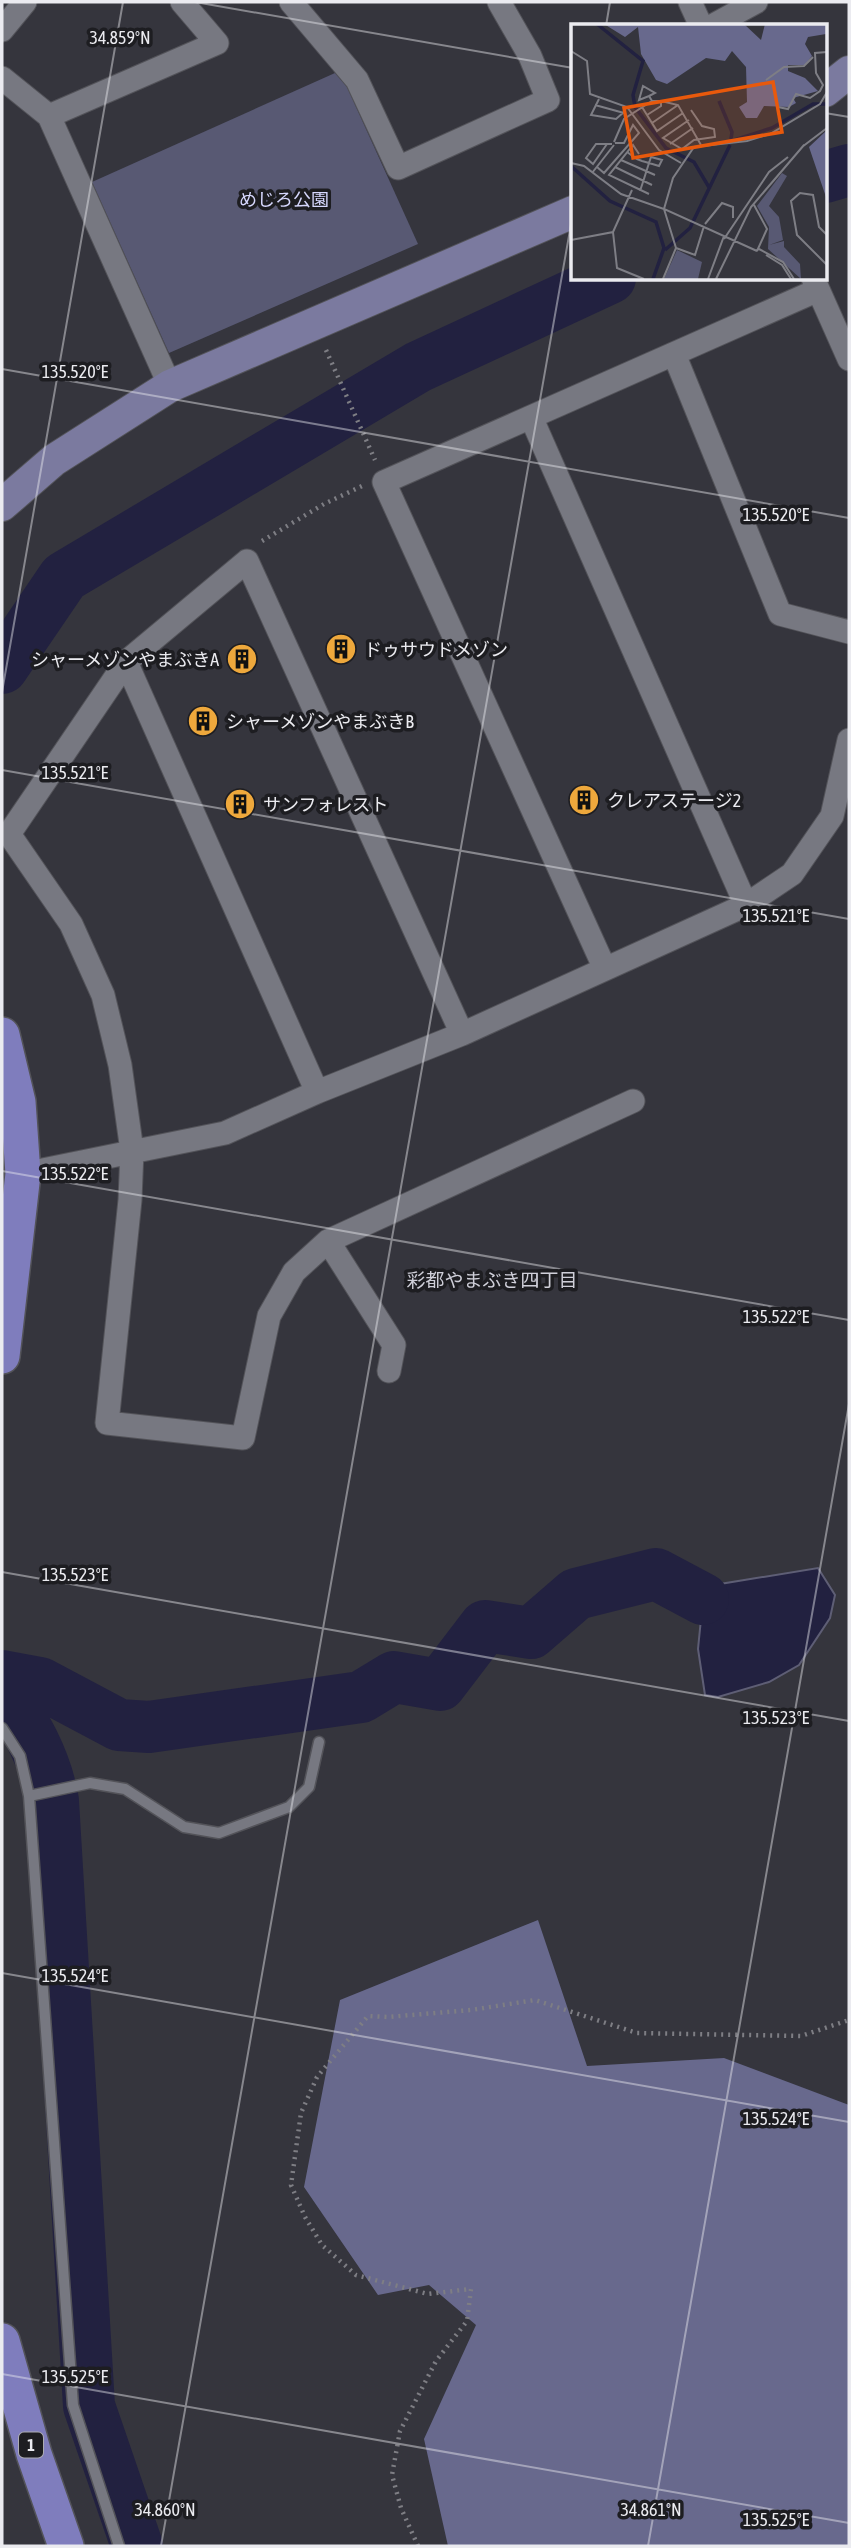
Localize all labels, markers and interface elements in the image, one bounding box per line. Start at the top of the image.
inset map [571,24,826,280]
text: 34.859°N [89,27,151,48]
park label: めじろ公園 [239,189,329,210]
text: 135.520°E [42,361,109,382]
text: 135.520°E [743,504,810,525]
building icon: ドゥサウドメゾン [324,632,358,666]
place label: ドゥサウドメゾン [364,639,508,660]
building icon: シャーメゾンやまぶきA [225,642,259,676]
place label: シャーメゾンやまぶきA [31,649,219,670]
building icon: シャーメゾンやまぶきB [186,704,220,738]
place label: シャーメゾンやまぶきB [226,711,414,732]
text: 135.521°E [42,762,109,783]
building icon: クレアステージ2 [567,783,601,817]
building icon: サンフォレスト [223,787,257,821]
place label: クレアステージ2 [607,790,741,811]
place label: サンフォレスト [263,794,388,815]
text: 135.521°E [743,905,810,926]
text: 135.522°E [42,1163,109,1184]
district label: 彩都やまぶき四丁目 [406,1269,578,1291]
text: 135.522°E [743,1306,810,1327]
text: 135.523°E [42,1564,109,1585]
text: 135.523°E [743,1707,810,1728]
text: 135.524°E [42,1965,109,1986]
text: 135.524°E [743,2108,810,2129]
text: 135.525°E [42,2366,109,2387]
road number: 1 [19,2432,43,2458]
text: 34.860°N [134,2499,196,2520]
text: 34.861°N [620,2499,682,2520]
text: 135.525°E [743,2509,810,2530]

